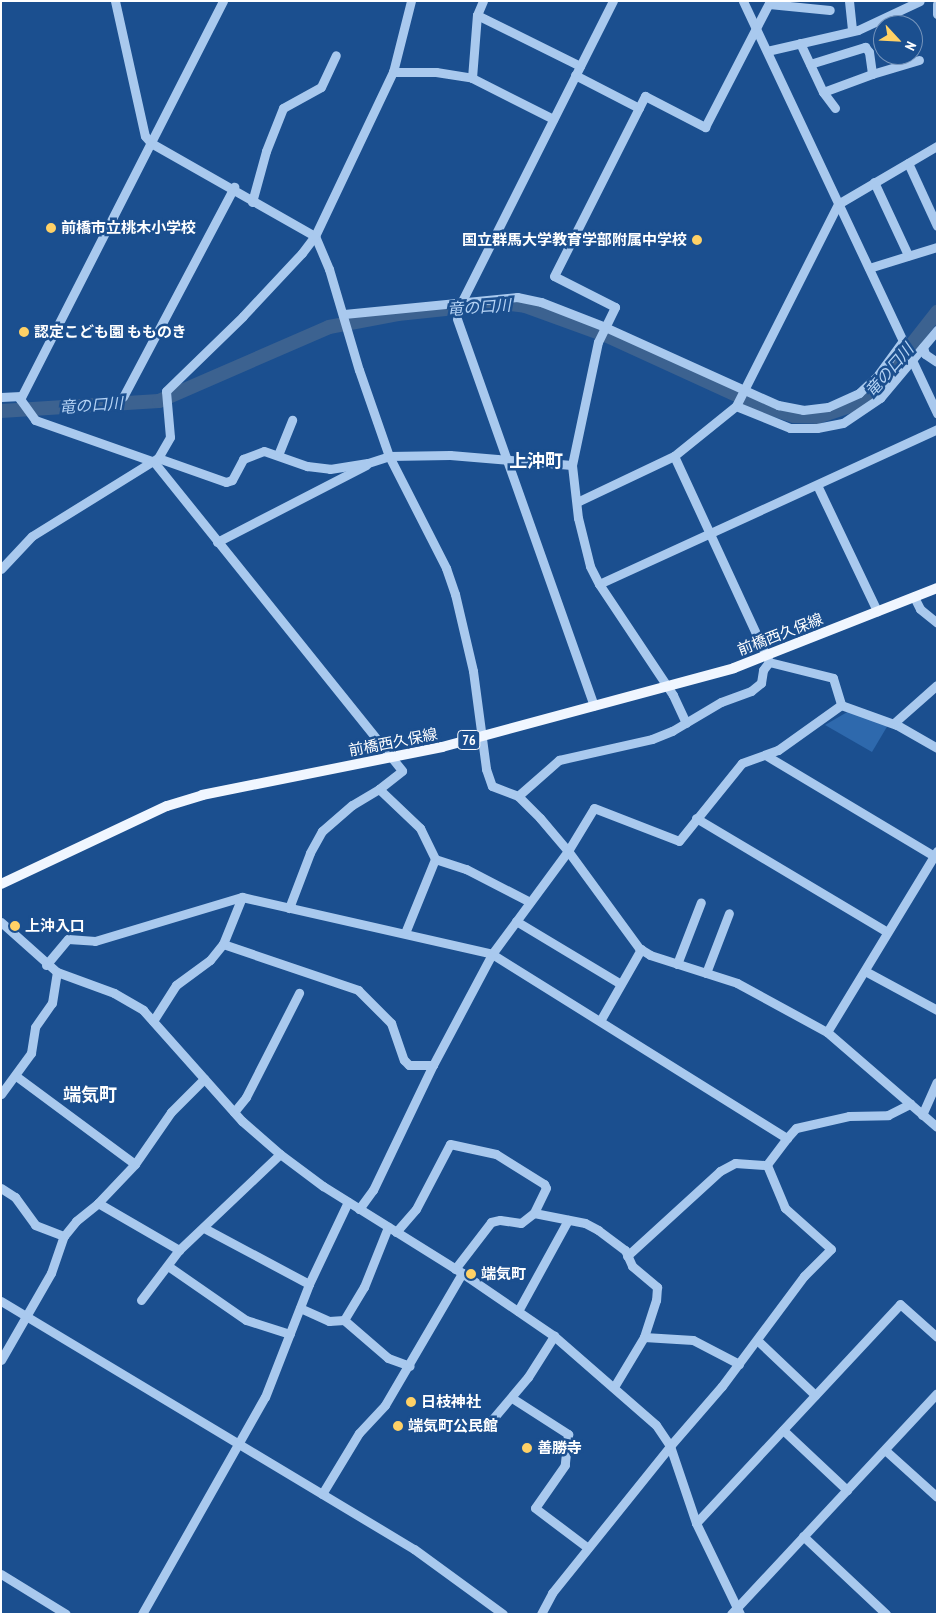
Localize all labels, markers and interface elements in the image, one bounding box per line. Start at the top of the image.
north arrow [873,15,923,65]
text: N [901,39,920,53]
place label: 前橋市立桃木小学校 [61,219,196,237]
marker: 前橋市立桃木小学校 [45,222,57,234]
place label: 国立群馬大学教育学部附属中学校 [462,231,687,249]
marker: 国立群馬大学教育学部附属中学校 [691,234,703,246]
water label: 竜の口川 [446,295,512,319]
place label: 認定こども園 もものき [34,323,187,341]
marker: 認定こども園 もものき [18,326,30,338]
water label: 竜の口川 [861,340,917,400]
water label: 竜の口川 [58,393,124,417]
district label: 上沖町 [509,450,563,472]
street label: 前橋西久保線 [735,609,825,659]
street label: 前橋西久保線 [347,725,439,759]
road number: 76 [456,728,482,752]
place label: 上沖入口 [25,917,85,935]
marker: 上沖入口 [9,920,21,932]
district label: 端気町 [63,1084,117,1106]
place label: 端気町 [481,1265,526,1283]
marker: 端気町 [465,1268,477,1280]
place label: 日枝神社 [421,1393,481,1411]
marker: 日枝神社 [405,1396,417,1408]
place label: 端気町公民館 [408,1417,498,1435]
marker: 端気町公民館 [392,1420,404,1432]
place label: 善勝寺 [537,1439,582,1457]
marker: 善勝寺 [521,1442,533,1454]

